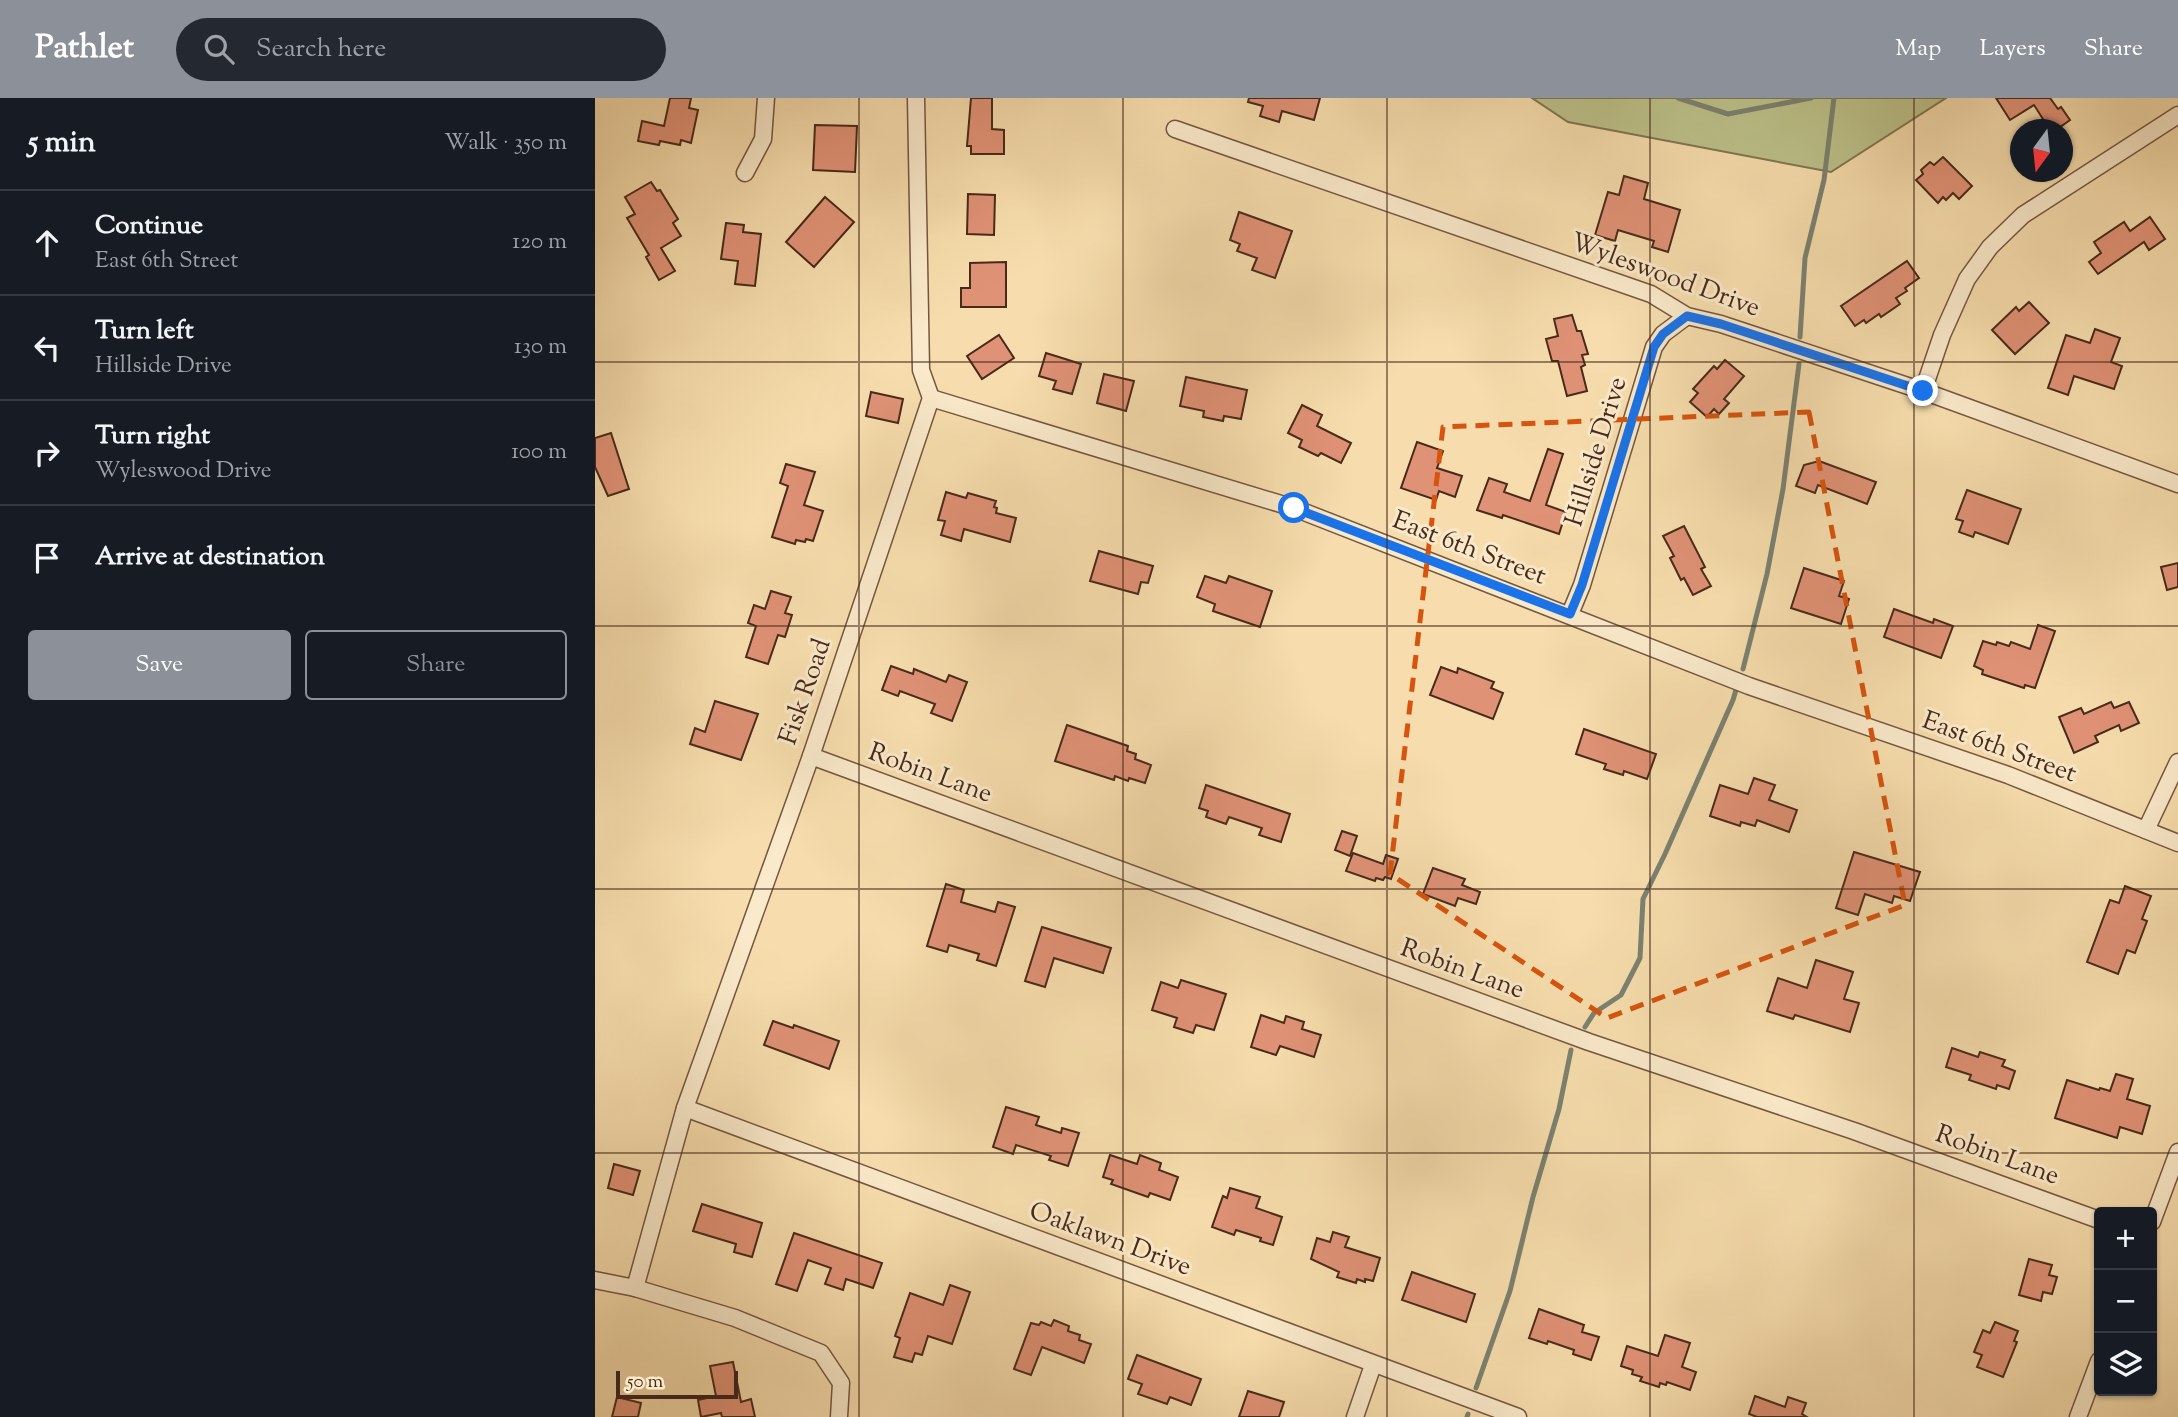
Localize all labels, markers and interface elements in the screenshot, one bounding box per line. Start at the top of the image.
search box [176,18,666,81]
text: Pathlet [35,25,134,73]
icon: search [200,30,238,68]
text: Search here [256,31,386,68]
text: Map [1895,32,1941,66]
text: Layers [1979,32,2046,66]
text: Share [2084,32,2143,66]
north arrow [2010,119,2073,182]
text: 5 min [28,122,96,165]
text: Walk · 350 m [444,127,567,160]
text: Continue [95,208,203,245]
icon: ahead [28,224,66,262]
street label: Wyleswood Drive [1565,225,1765,327]
text: 120 m [512,226,567,259]
text: East 6th Street [95,245,238,278]
text: Turn left [95,313,194,350]
icon: left [28,329,66,367]
text: 130 m [514,331,567,364]
text: Hillside Drive [95,350,232,383]
street label: Hillside Drive [1557,373,1637,531]
route end [1907,375,1938,406]
text: Turn right [95,418,210,455]
icon: right [28,434,66,472]
text: 100 m [511,436,567,469]
text: Wyleswood Drive [95,455,271,488]
route start [1278,492,1309,523]
street label: East 6th Street [1387,503,1551,595]
icon: arrive [28,539,66,577]
text: Arrive at destination [95,539,325,576]
button: Save [28,630,291,700]
button: Share [305,630,567,700]
street label: Fisk Road [771,634,841,750]
street label: East 6th Street [1917,703,2082,793]
street label: Robin Lane [863,735,997,813]
street label: Robin Lane [1395,931,1529,1009]
street label: Robin Lane [1930,1117,2064,1195]
street label: Oaklawn Drive [1024,1194,1196,1286]
map controls [2094,1207,2157,1396]
button: + [2094,1207,2157,1270]
button: − [2094,1270,2157,1333]
button: layers [2094,1333,2157,1396]
scale bar [616,1368,739,1400]
text: 50 m [627,1369,663,1396]

